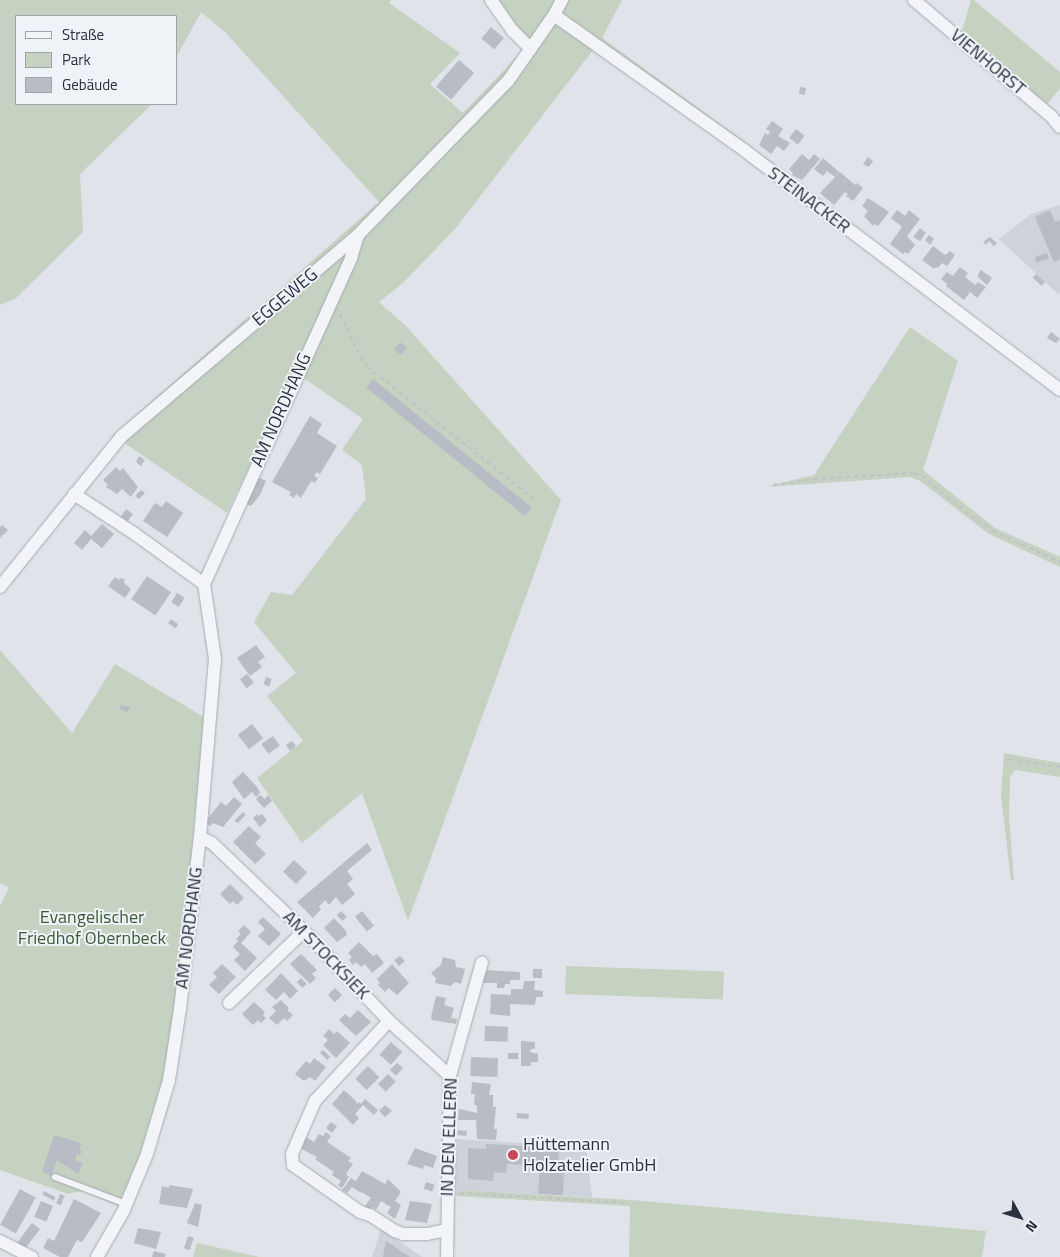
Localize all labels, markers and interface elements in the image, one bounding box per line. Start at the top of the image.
legend [15,15,178,105]
text: Straße [62,23,104,46]
street label: VIENHORST [946,24,1030,100]
text: Park [62,48,91,71]
text: Gebäude [62,73,118,96]
street label: STEINACKER [764,162,854,238]
street label: EGGEWEG [248,263,322,331]
street label: AM NORDHANG [246,350,316,470]
street label: AM NORDHANG [171,866,207,990]
street label: AM STOCKSIEK [278,906,374,1004]
park label: Evangelischer Friedhof Obernbeck [18,907,166,950]
street label: IN DEN ELLERN [436,1077,462,1197]
place label: Hüttemann Holzatelier GmbH [523,1134,656,1176]
marker: Hüttemann Holzatelier GmbH [507,1149,519,1161]
north arrow [995,1192,1045,1242]
text: N [1021,1216,1043,1237]

